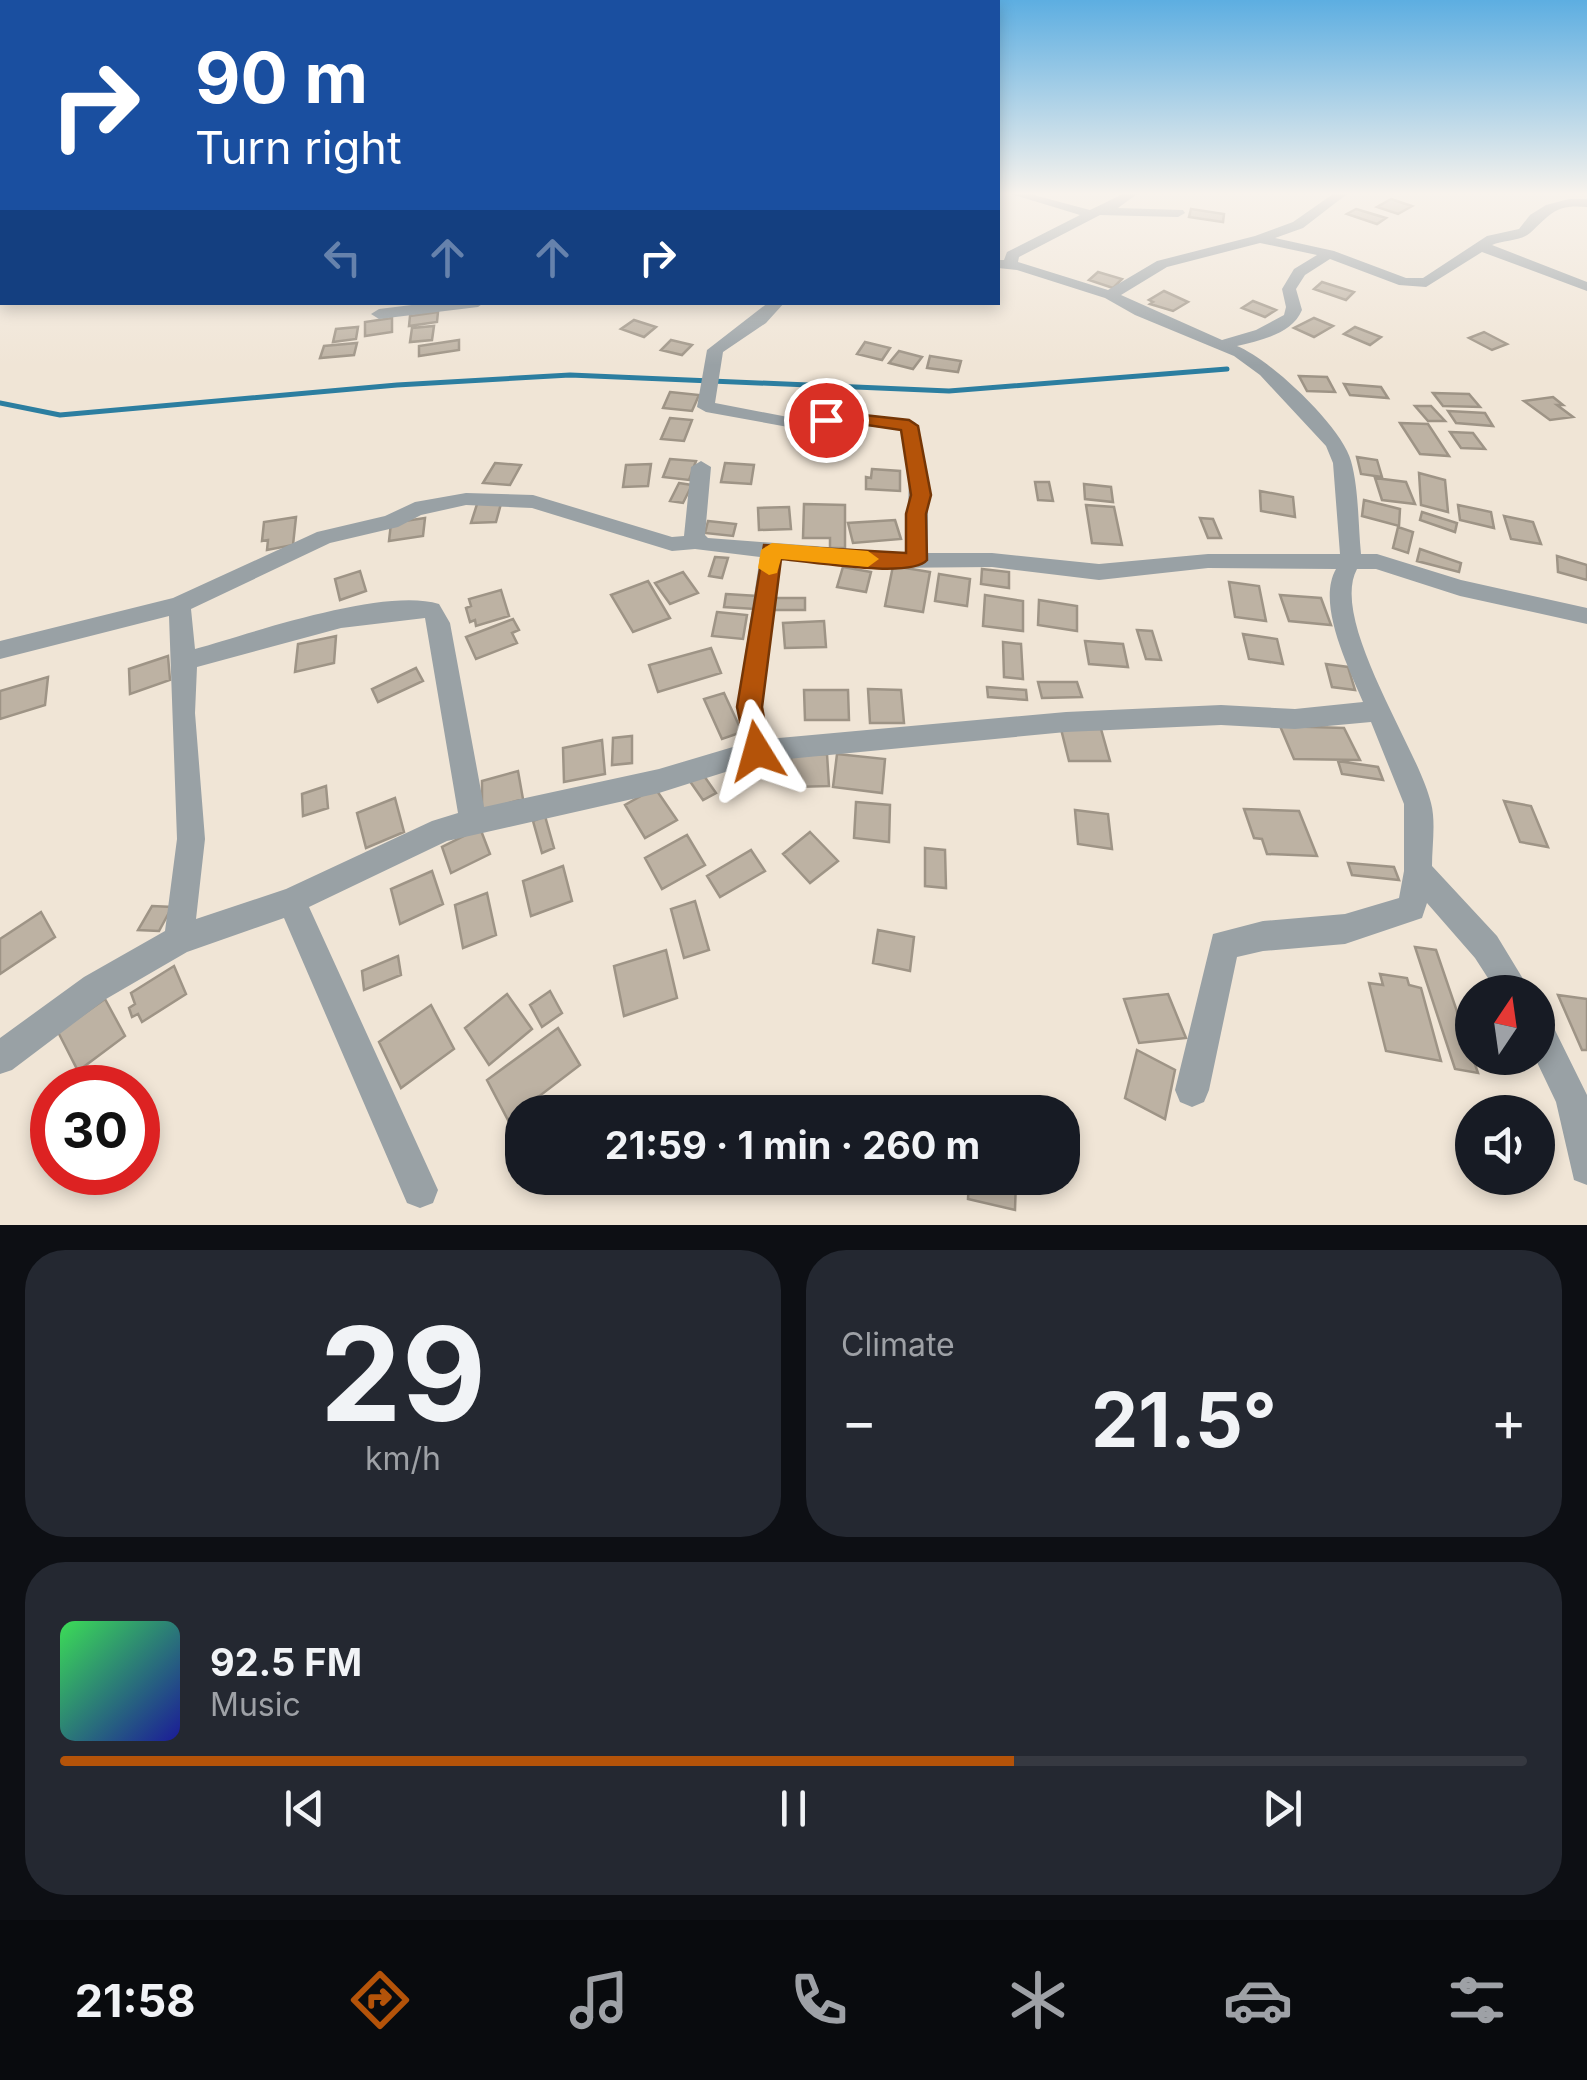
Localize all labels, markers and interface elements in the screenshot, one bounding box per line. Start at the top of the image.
text: 90 m [195,35,368,120]
icon: right [30,40,160,170]
text: Turn right [195,120,402,175]
icon: left [315,230,370,285]
icon: ahead [420,230,475,285]
icon: ahead [525,230,580,285]
icon: right [630,230,685,285]
pin [784,378,869,463]
icon: arrive [799,393,854,448]
position arrow [705,699,809,803]
north arrow [1455,975,1555,1075]
map controls [1455,975,1555,1195]
speed limit sign: 30 [30,1065,160,1195]
button: sound [1455,1095,1555,1195]
text: 21:59 · 1 min · 260 m [605,1122,980,1168]
text: 29 [320,1295,486,1452]
text: Climate [841,1325,955,1364]
text: 21.5° [1091,1374,1277,1465]
text: − [841,1388,877,1454]
text: + [1491,1388,1527,1454]
text: km/h [365,1439,441,1478]
text: 92.5 FM [210,1639,362,1685]
text: Music [210,1685,301,1724]
icon: previous [277,1781,332,1836]
icon: pause [766,1781,821,1836]
icon: next [1255,1781,1310,1836]
icon: directions [345,1965,415,2035]
icon: music [564,1965,634,2035]
icon: phone [784,1965,854,2035]
icon: climate [1003,1965,1073,2035]
icon: car [1223,1965,1293,2035]
icon: filters [1442,1965,1512,2035]
text: 21:58 [75,1973,196,2028]

